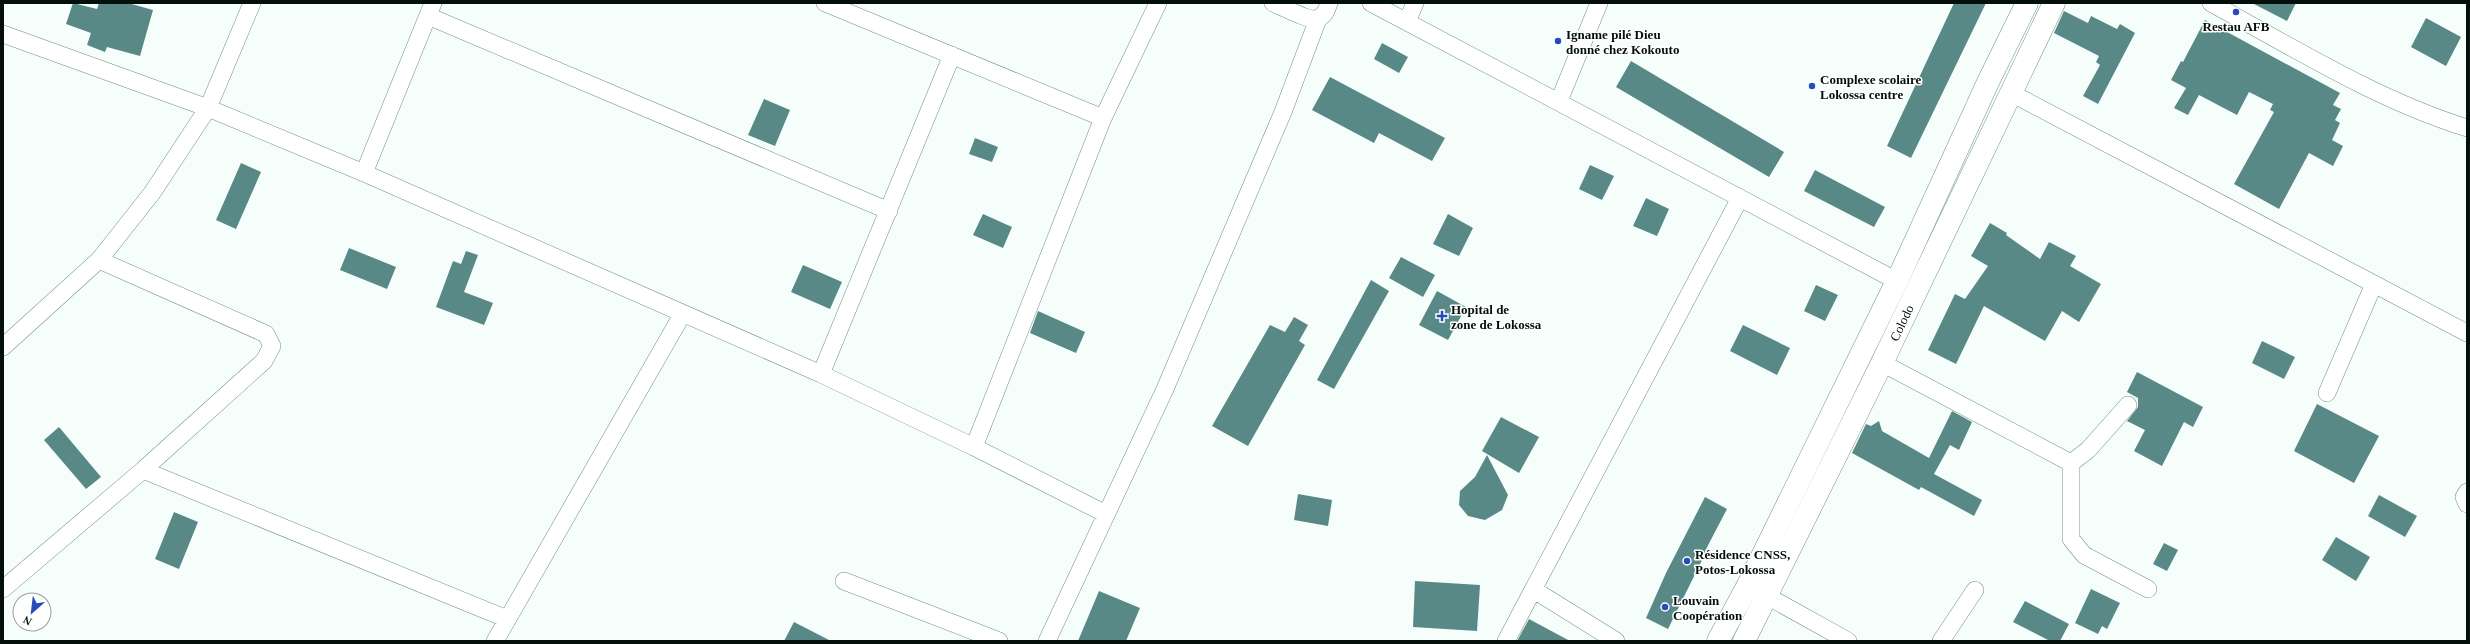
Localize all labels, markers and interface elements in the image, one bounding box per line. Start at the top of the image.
marker: Restau AFB [2231,7,2241,17]
place label: Restau AFB [2203,19,2270,34]
place label: Igname pilé Dieu donné chez Kokouto [1566,27,1679,57]
marker: Igname pilé Dieu donné chez Kokouto [1553,36,1563,46]
place label: Complexe scolaire Lokossa centre [1820,72,1921,102]
marker: Complexe scolaire Lokossa centre [1807,81,1817,91]
place label: Hopital de zone de Lokossa [1451,302,1542,332]
street label: Colodo [1887,302,1917,343]
marker: Hopital de zone de Lokossa [1436,310,1448,322]
place label: Résidence CNSS, Potos-Lokossa [1695,547,1790,577]
marker: Résidence CNSS, Potos-Lokossa [1682,556,1692,566]
north arrow [12,592,52,632]
place label: Louvain Coopération [1673,593,1743,623]
marker: Louvain Coopération [1660,602,1670,612]
text: N [21,614,34,628]

